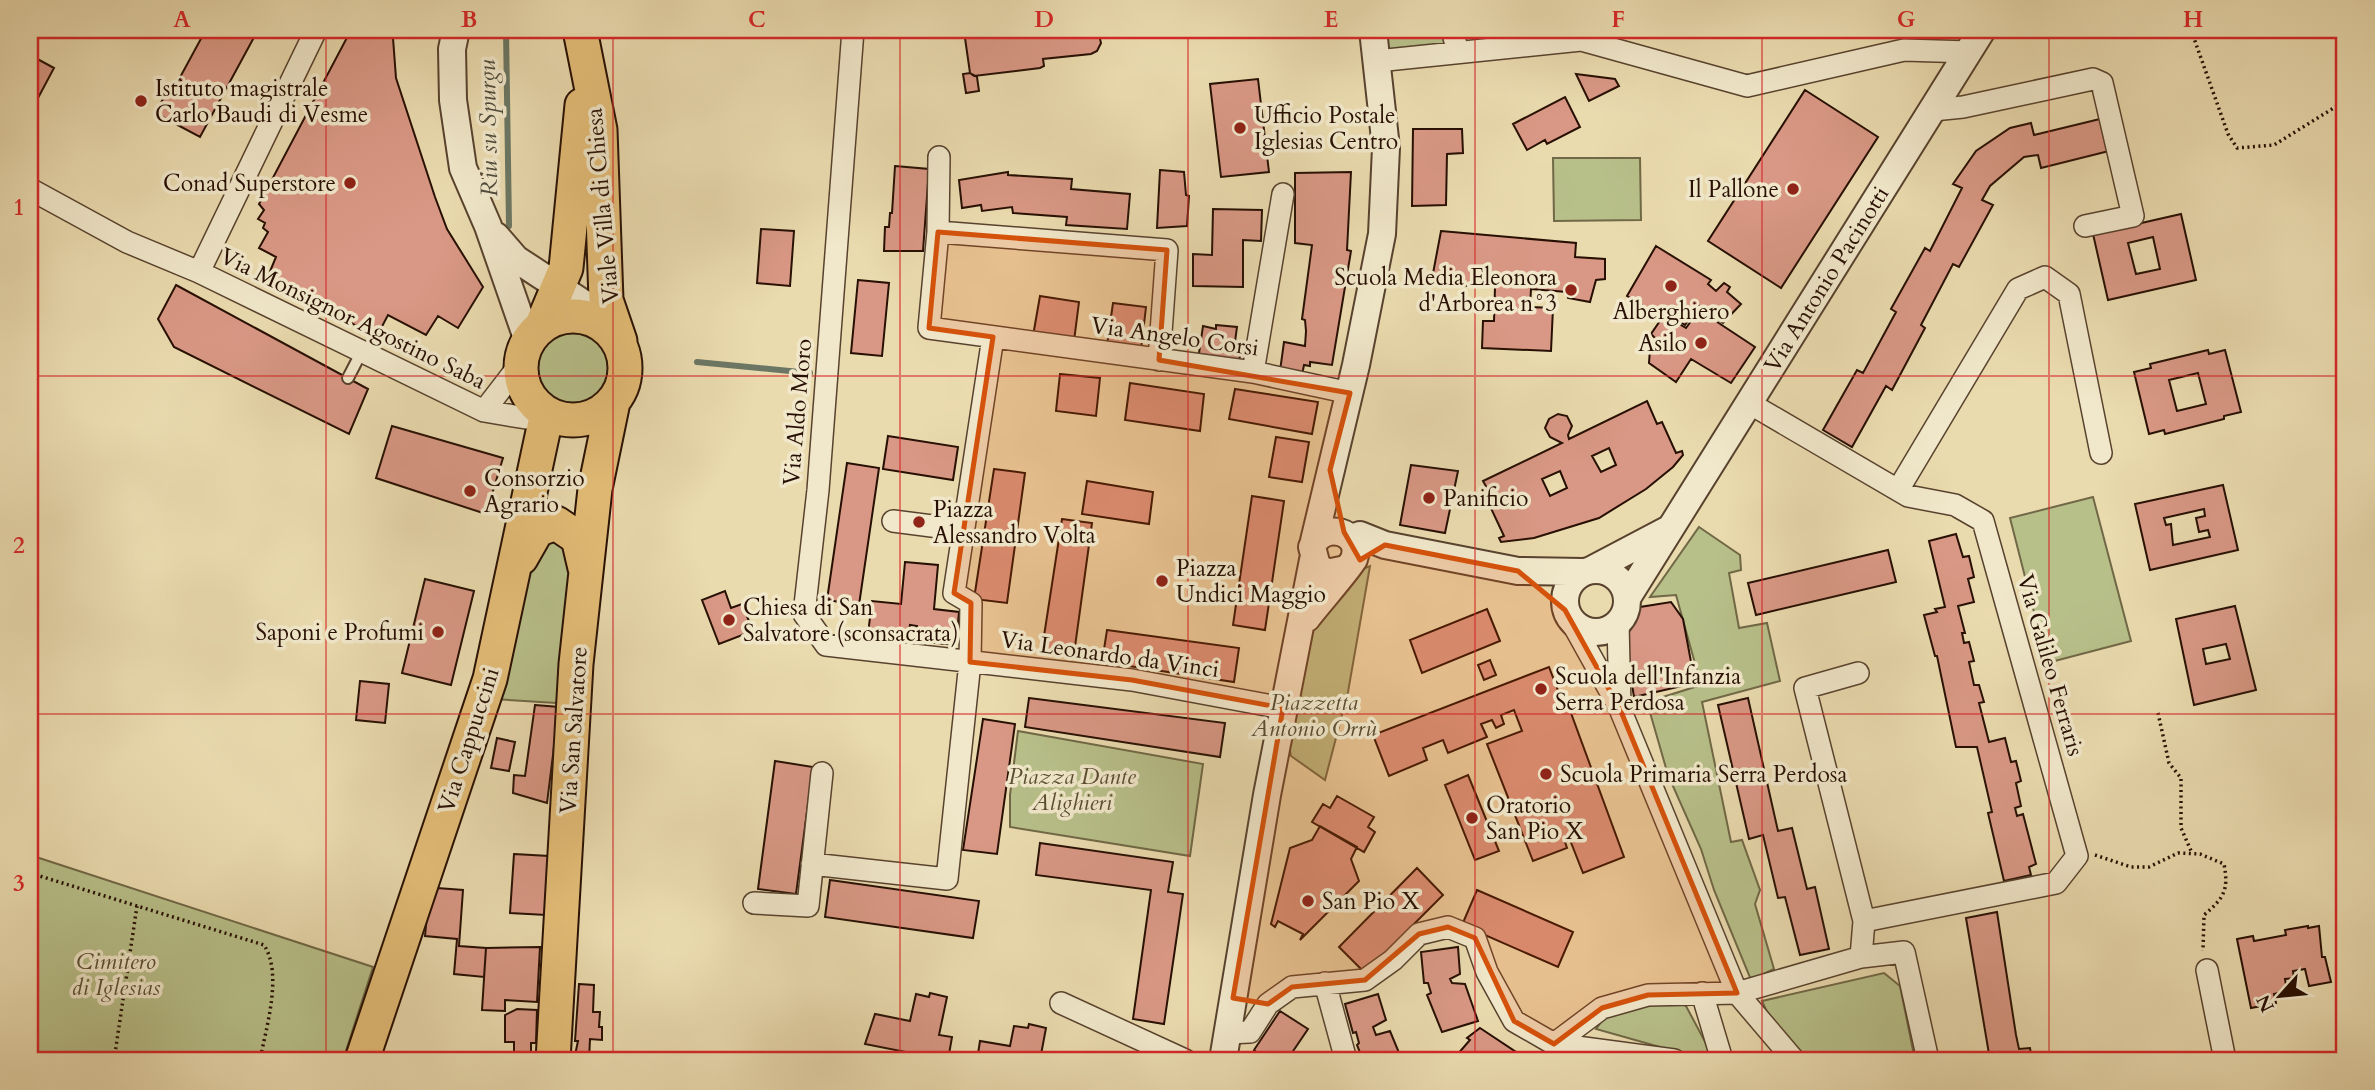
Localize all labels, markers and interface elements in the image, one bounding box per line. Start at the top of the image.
text: A [173,4,191,35]
text: B [461,4,477,35]
text: C [748,4,766,35]
text: D [1034,4,1054,35]
text: E [1324,4,1338,35]
text: F [1611,4,1625,35]
text: G [1897,4,1916,35]
text: H [2183,4,2203,35]
water label: Riu su Spurgu [471,59,506,197]
place label: Istituto magistrale Carlo Baudi di Vesme [155,73,368,130]
marker: Istituto magistrale Carlo Baudi di Vesme [133,93,149,109]
place label: Ufficio Postale Iglesias Centro [1254,100,1398,157]
street label: Viale Villa di Chiesa [578,107,627,305]
marker: Ufficio Postale Iglesias Centro [1232,120,1248,136]
place label: Conad Superstore [163,168,336,199]
place label: Il Pallone [1688,174,1779,205]
marker: Conad Superstore [342,175,358,191]
street label: Via Antonio Pacinotti [1757,180,1896,378]
marker: Il Pallone [1785,181,1801,197]
text: 1 [13,192,25,223]
street label: Via Monsignor Agostino Saba [215,240,491,396]
place label: Scuola Media Eleonora d'Arborea n°3 [1334,262,1557,319]
marker: Alberghiero [1663,278,1679,294]
marker: Scuola Media Eleonora d'Arborea n°3 [1563,282,1579,298]
place label: Alberghiero [1613,296,1729,327]
street label: Via Angelo Corsi [1089,309,1261,364]
place label: Asilo [1638,328,1687,359]
marker: Asilo [1693,335,1709,351]
street label: Via Aldo Moro [776,337,819,487]
place label: Consorzio Agrario [484,463,585,520]
marker: Consorzio Agrario [462,483,478,499]
place label: Panificio [1443,483,1528,514]
marker: Panificio [1421,490,1437,506]
place label: Piazza Alessandro Volta [933,494,1096,551]
marker: Piazza Alessandro Volta [911,514,927,530]
text: 2 [13,530,25,561]
place label: Piazza Undici Maggio [1176,553,1326,610]
street label: Via Galileo Ferraris [2010,571,2091,760]
marker: Piazza Undici Maggio [1154,573,1170,589]
place label: Chiesa di San Salvatore (sconsacrata) [743,592,959,649]
marker: Chiesa di San Salvatore (sconsacrata) [721,612,737,628]
place label: Saponi e Profumi [256,617,424,648]
marker: Saponi e Profumi [430,624,446,640]
street label: Via Leonardo da Vinci [999,624,1221,685]
street label: Via San Salvatore [552,645,595,815]
place label: Scuola dell'Infanzia Serra Perdosa [1555,661,1741,718]
street label: Via Cappuccini [430,664,507,817]
marker: Scuola dell'Infanzia Serra Perdosa [1533,681,1549,697]
park label: Piazzetta Antonio Orrù [1250,687,1377,744]
place label: Scuola Primaria Serra Perdosa [1560,759,1848,790]
park label: Piazza Dante Alighieri [1008,761,1136,818]
marker: Scuola Primaria Serra Perdosa [1538,766,1554,782]
place label: Oratorio San Pio X [1486,790,1584,847]
marker: Oratorio San Pio X [1464,810,1480,826]
text: 3 [13,868,25,899]
place label: San Pio X [1322,886,1420,917]
marker: San Pio X [1300,893,1316,909]
park label: Cimitero di Iglesias [72,946,161,1003]
north arrow [2246,960,2316,1030]
text: N [2250,990,2281,1017]

